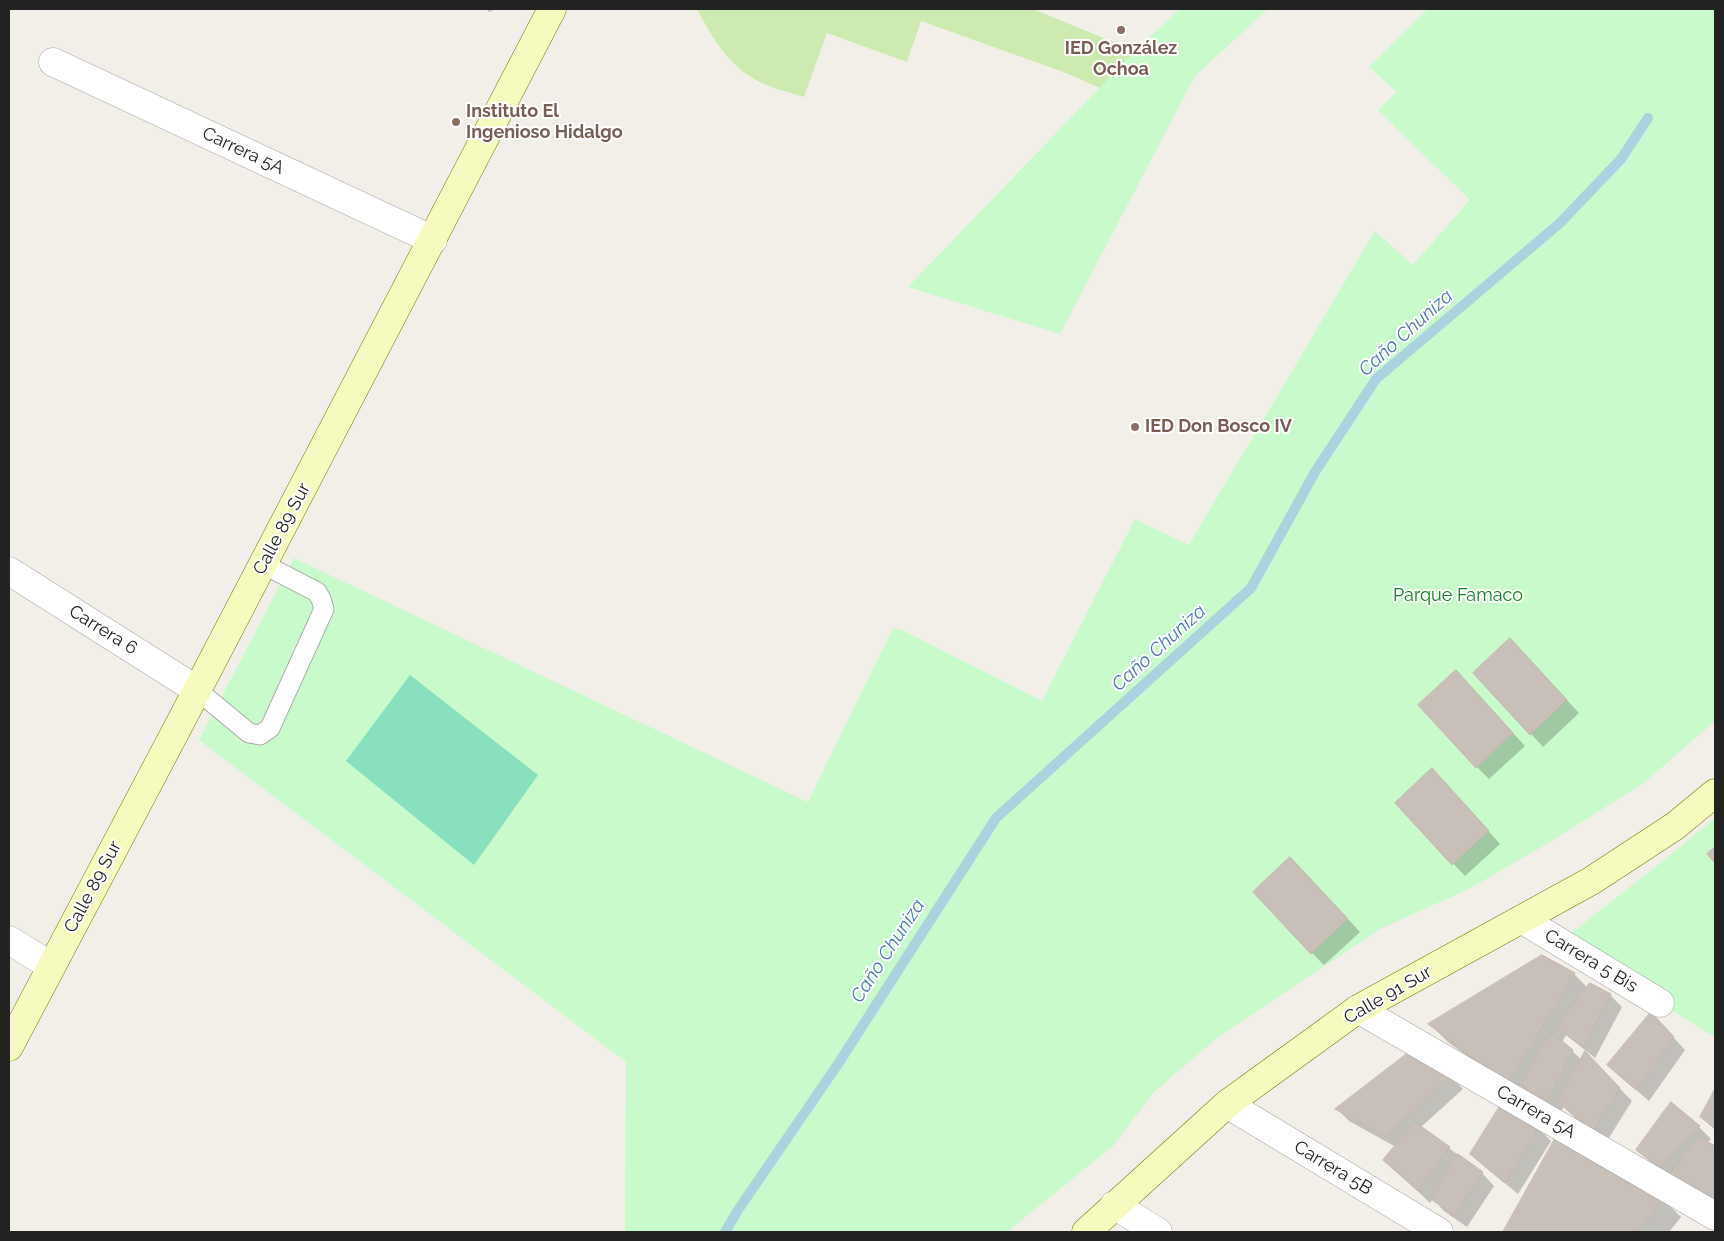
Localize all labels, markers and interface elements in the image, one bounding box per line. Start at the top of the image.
marker: IED González Ochoa [1115,24,1127,36]
place label: IED González Ochoa [1065,38,1177,80]
place label: Instituto El Ingenioso Hidalgo [466,101,623,144]
marker: Instituto El Ingenioso Hidalgo [450,116,462,128]
street label: Carrera 5A [199,123,287,179]
water label: Caño Chuniza [1354,285,1458,381]
place label: IED Don Bosco IV [1145,416,1292,438]
marker: IED Don Bosco IV [1129,421,1141,433]
street label: Calle 89 Sur [249,479,315,579]
park label: Parque Famaco [1393,585,1523,607]
water label: Caño Chuniza [1107,600,1211,696]
street label: Carrera 6 [65,601,141,659]
street label: Calle 89 Sur [60,837,126,937]
water label: Caño Chuniza [846,895,930,1007]
street label: Carrera 5 Bis [1541,925,1641,997]
street label: Calle 91 Sur [1340,961,1436,1029]
street label: Carrera 5A [1493,1081,1579,1143]
street label: Carrera 5B [1290,1136,1376,1200]

